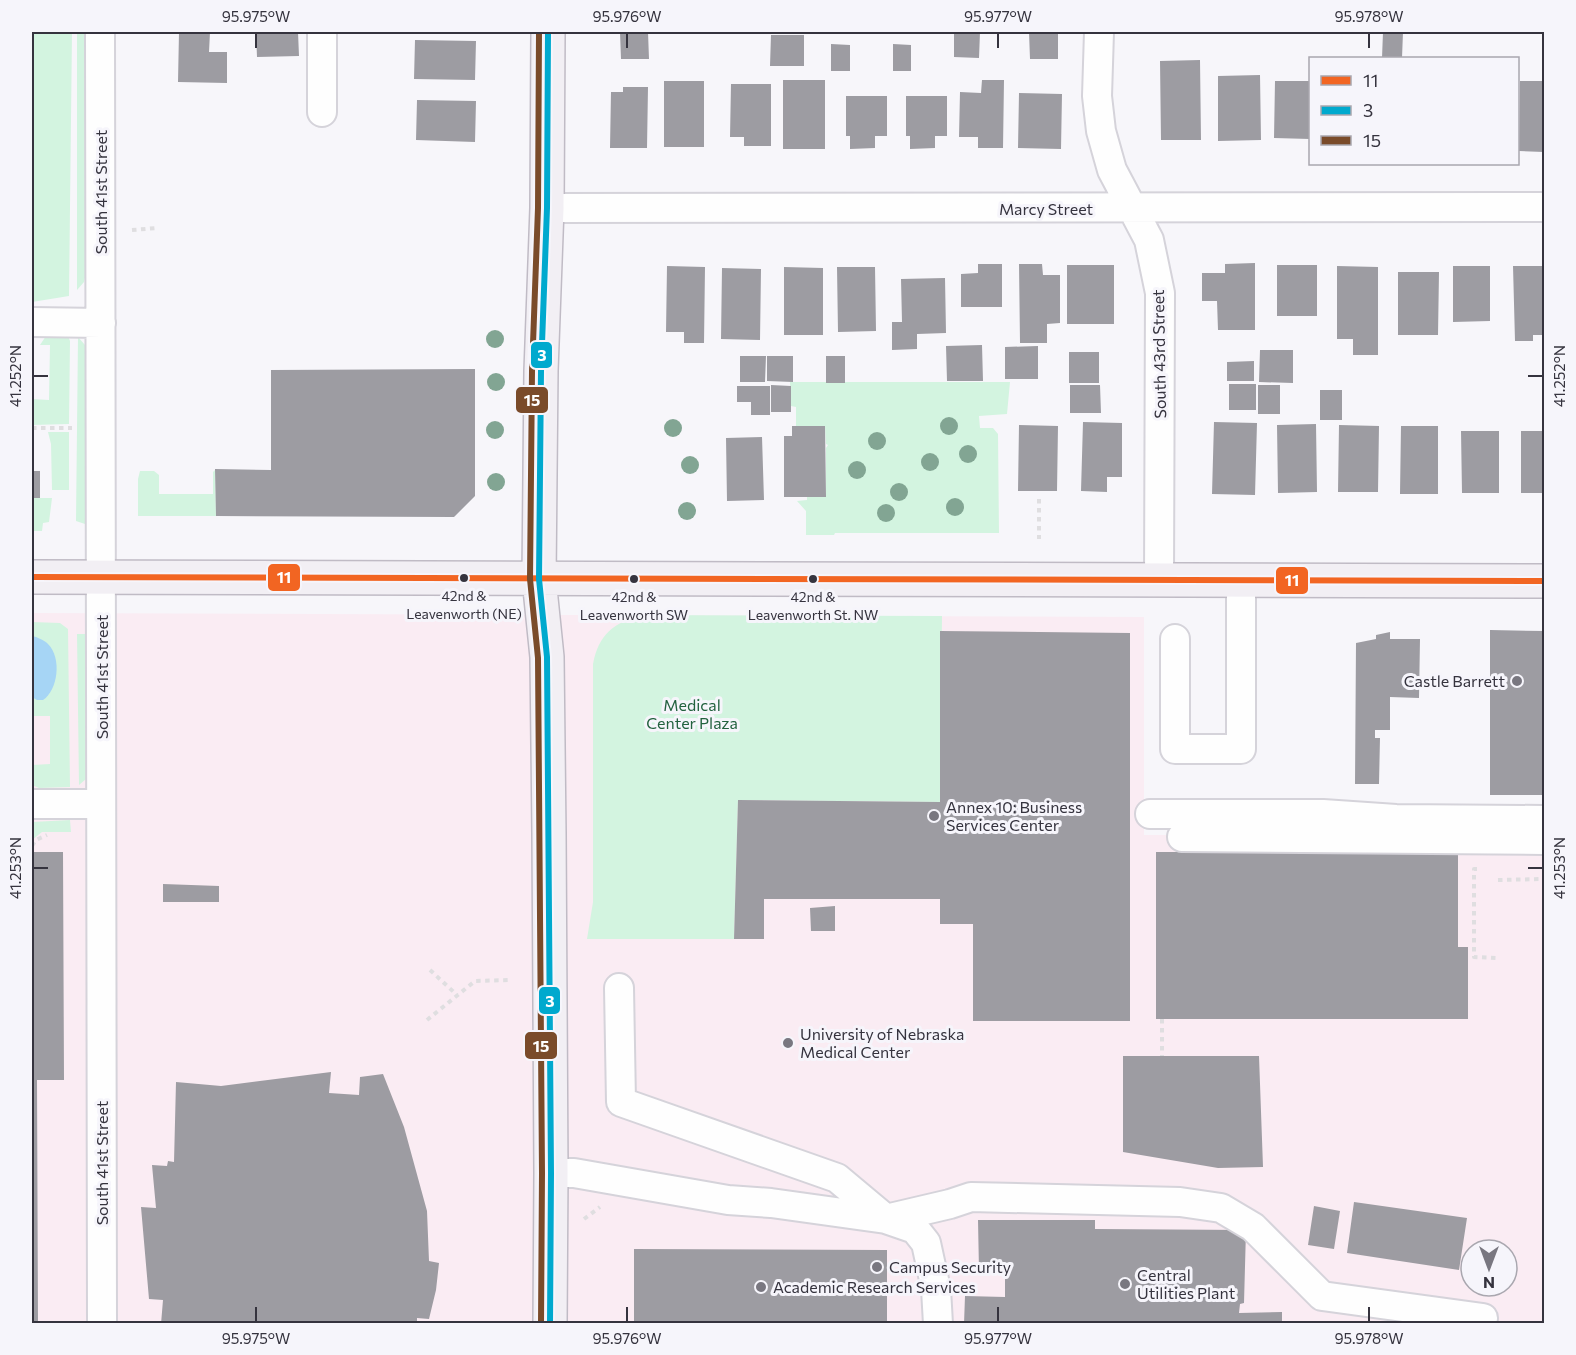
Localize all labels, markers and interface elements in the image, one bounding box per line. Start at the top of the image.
text: 95.975°W [222,7,290,25]
text: 95.976°W [592,7,662,25]
text: 95.977°W [964,7,1032,25]
text: 95.978°W [1334,7,1404,25]
legend [1309,57,1519,165]
text: 11 [1363,69,1378,91]
text: 3 [1363,99,1373,121]
street label: South 41st Street [91,129,110,254]
text: 15 [1363,129,1381,151]
street label: Marcy Street [999,199,1093,218]
street label: South 43rd Street [1148,289,1169,419]
line badge: 3 [530,341,553,369]
text: 41.252°N [6,345,24,407]
text: 3 [537,345,547,364]
text: 41.252°N [1550,345,1568,407]
line badge: 15 [515,386,549,414]
text: 15 [524,390,540,409]
line badge: 11 [267,563,301,592]
line badge: 11 [1275,566,1309,595]
text: 11 [277,567,291,586]
text: 11 [1285,570,1299,589]
marker: 42nd & Leavenworth (NE) [458,572,470,584]
marker: 42nd & Leavenworth SW [628,573,640,585]
marker: 42nd & Leavenworth St. NW [807,573,819,585]
place label: 42nd & Leavenworth (NE) [406,587,522,622]
place label: 42nd & Leavenworth SW [580,588,688,623]
place label: 42nd & Leavenworth St. NW [748,588,878,623]
street label: South 41st Street [92,614,111,739]
place label: Castle Barrett [1404,671,1505,690]
marker: Castle Barrett [1510,674,1524,688]
park label: Medical Center Plaza [646,695,738,732]
place label: Annex 10: Business Services Center [946,797,1082,834]
marker: Annex 10: Business Services Center [927,809,941,823]
text: 41.253°N [6,837,24,899]
text: 41.253°N [1550,837,1568,899]
line badge: 3 [538,986,561,1015]
text: 3 [545,991,555,1010]
place label: University of Nebraska Medical Center [800,1024,964,1061]
line badge: 15 [524,1031,558,1060]
text: 15 [533,1036,549,1055]
marker: University of Nebraska Medical Center [781,1036,795,1050]
street label: South 41st Street [92,1100,111,1225]
north arrow [1459,1238,1519,1298]
place label: Campus Security [889,1257,1011,1276]
marker: Campus Security [870,1260,884,1274]
place label: Central Utilities Plant [1137,1265,1236,1302]
text: N [1483,1274,1495,1293]
place label: Academic Research Services [773,1277,976,1296]
marker: Central Utilities Plant [1118,1277,1132,1291]
marker: Academic Research Services [754,1280,768,1294]
text: 95.975°W [222,1329,290,1347]
text: 95.976°W [592,1329,662,1347]
text: 95.977°W [964,1329,1032,1347]
text: 95.978°W [1334,1329,1404,1347]

